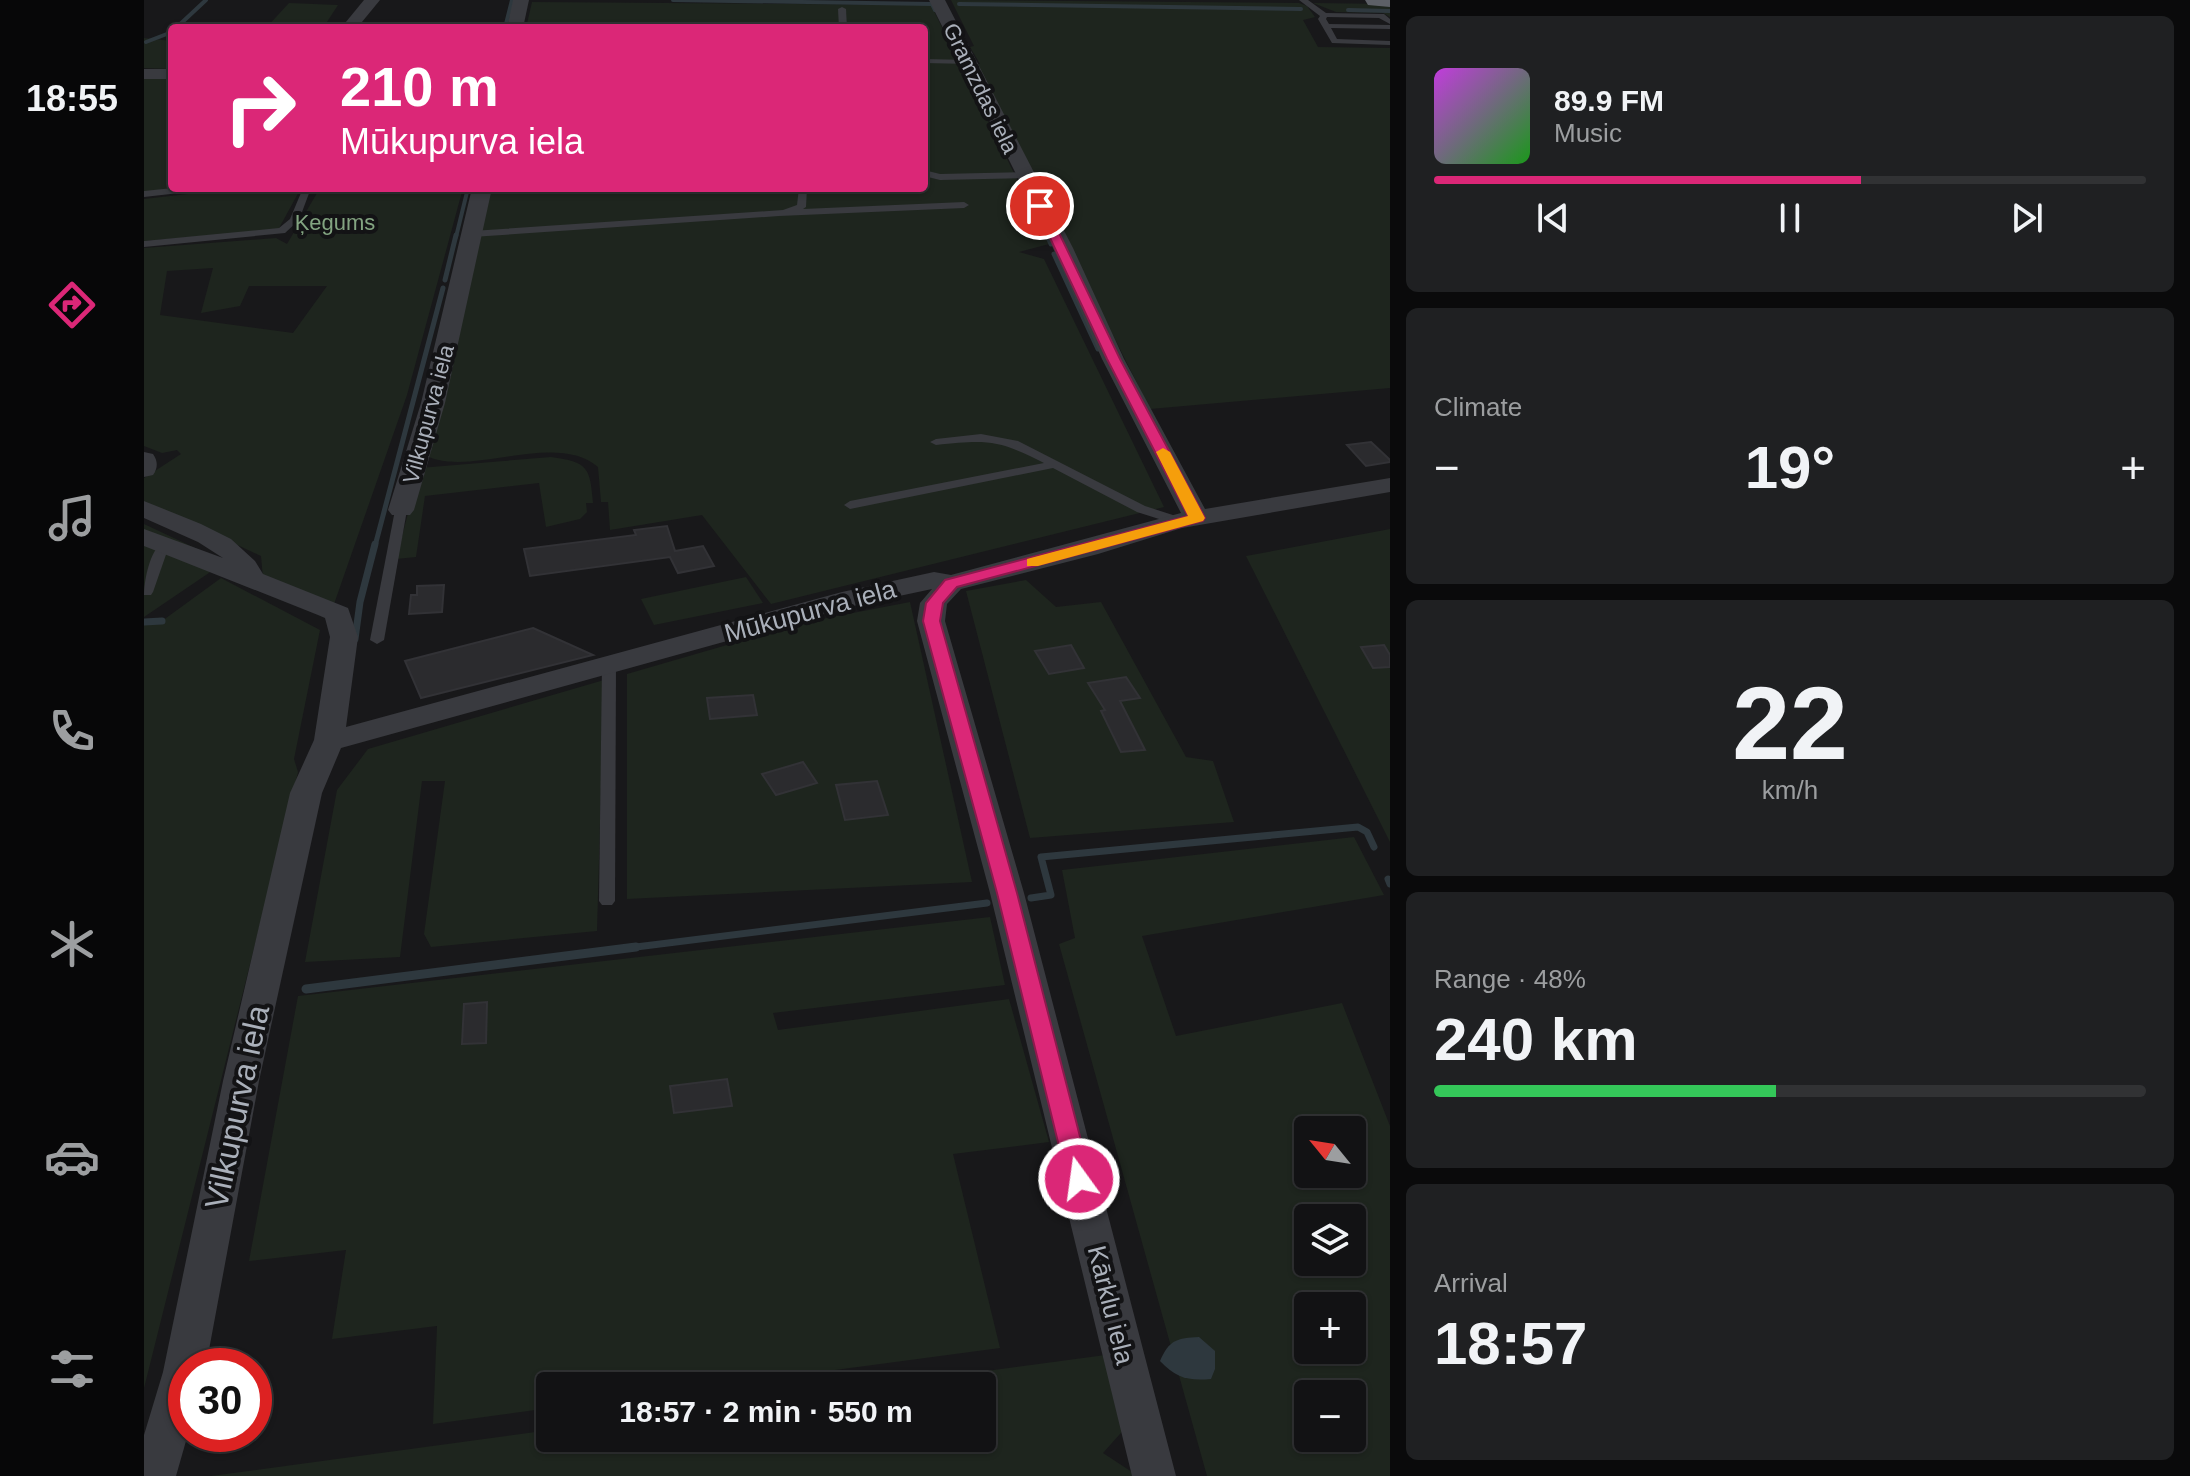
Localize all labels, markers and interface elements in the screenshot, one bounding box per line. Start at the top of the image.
street label: Gramzdas iela [938,19,1023,158]
text: 210 m [340,55,499,118]
icon: right [208,56,312,160]
text: 18:55 [26,78,118,119]
text: 89.9 FM [1554,84,1664,117]
text: Music [1554,118,1622,148]
text: Mūkupurva iela [340,121,584,162]
pin [1006,172,1074,240]
icon: arrive [1018,184,1062,228]
icon: previous [1531,196,1575,240]
icon: pause [1768,196,1812,240]
icon: next [2005,196,2049,240]
park label: Ķegums [295,210,375,235]
icon: directions [44,277,100,333]
street label: Vilkupurva iela [398,341,459,486]
text: Climate [1434,392,1522,422]
text: 19° [1745,434,1835,501]
text: − [1434,443,1460,492]
text: + [2120,443,2146,492]
icon: music [44,490,100,546]
street label: Mūkupurva iela [721,574,900,648]
text: 22 [1732,665,1848,781]
icon: phone [44,703,100,759]
text: km/h [1762,775,1818,805]
icon: climate [44,916,100,972]
text: Range · 48% [1434,964,1586,994]
street label: Vilkupurva iela [198,1002,276,1212]
text: 240 km [1434,1006,1638,1073]
north arrow [1294,1116,1366,1188]
map controls [1294,1116,1366,1452]
icon: car [44,1129,100,1185]
position arrow [1037,1137,1121,1221]
button: layers [1294,1204,1366,1276]
street label: Kārklu iela [1082,1242,1140,1368]
text: Arrival [1434,1268,1508,1298]
button: + [1294,1292,1366,1364]
text: 18:57 [1434,1310,1587,1377]
icon: filters [44,1341,100,1397]
speed limit sign: 30 [168,1348,272,1452]
button: − [1294,1380,1366,1452]
text: 18:57 · 2 min · 550 m [619,1395,913,1428]

